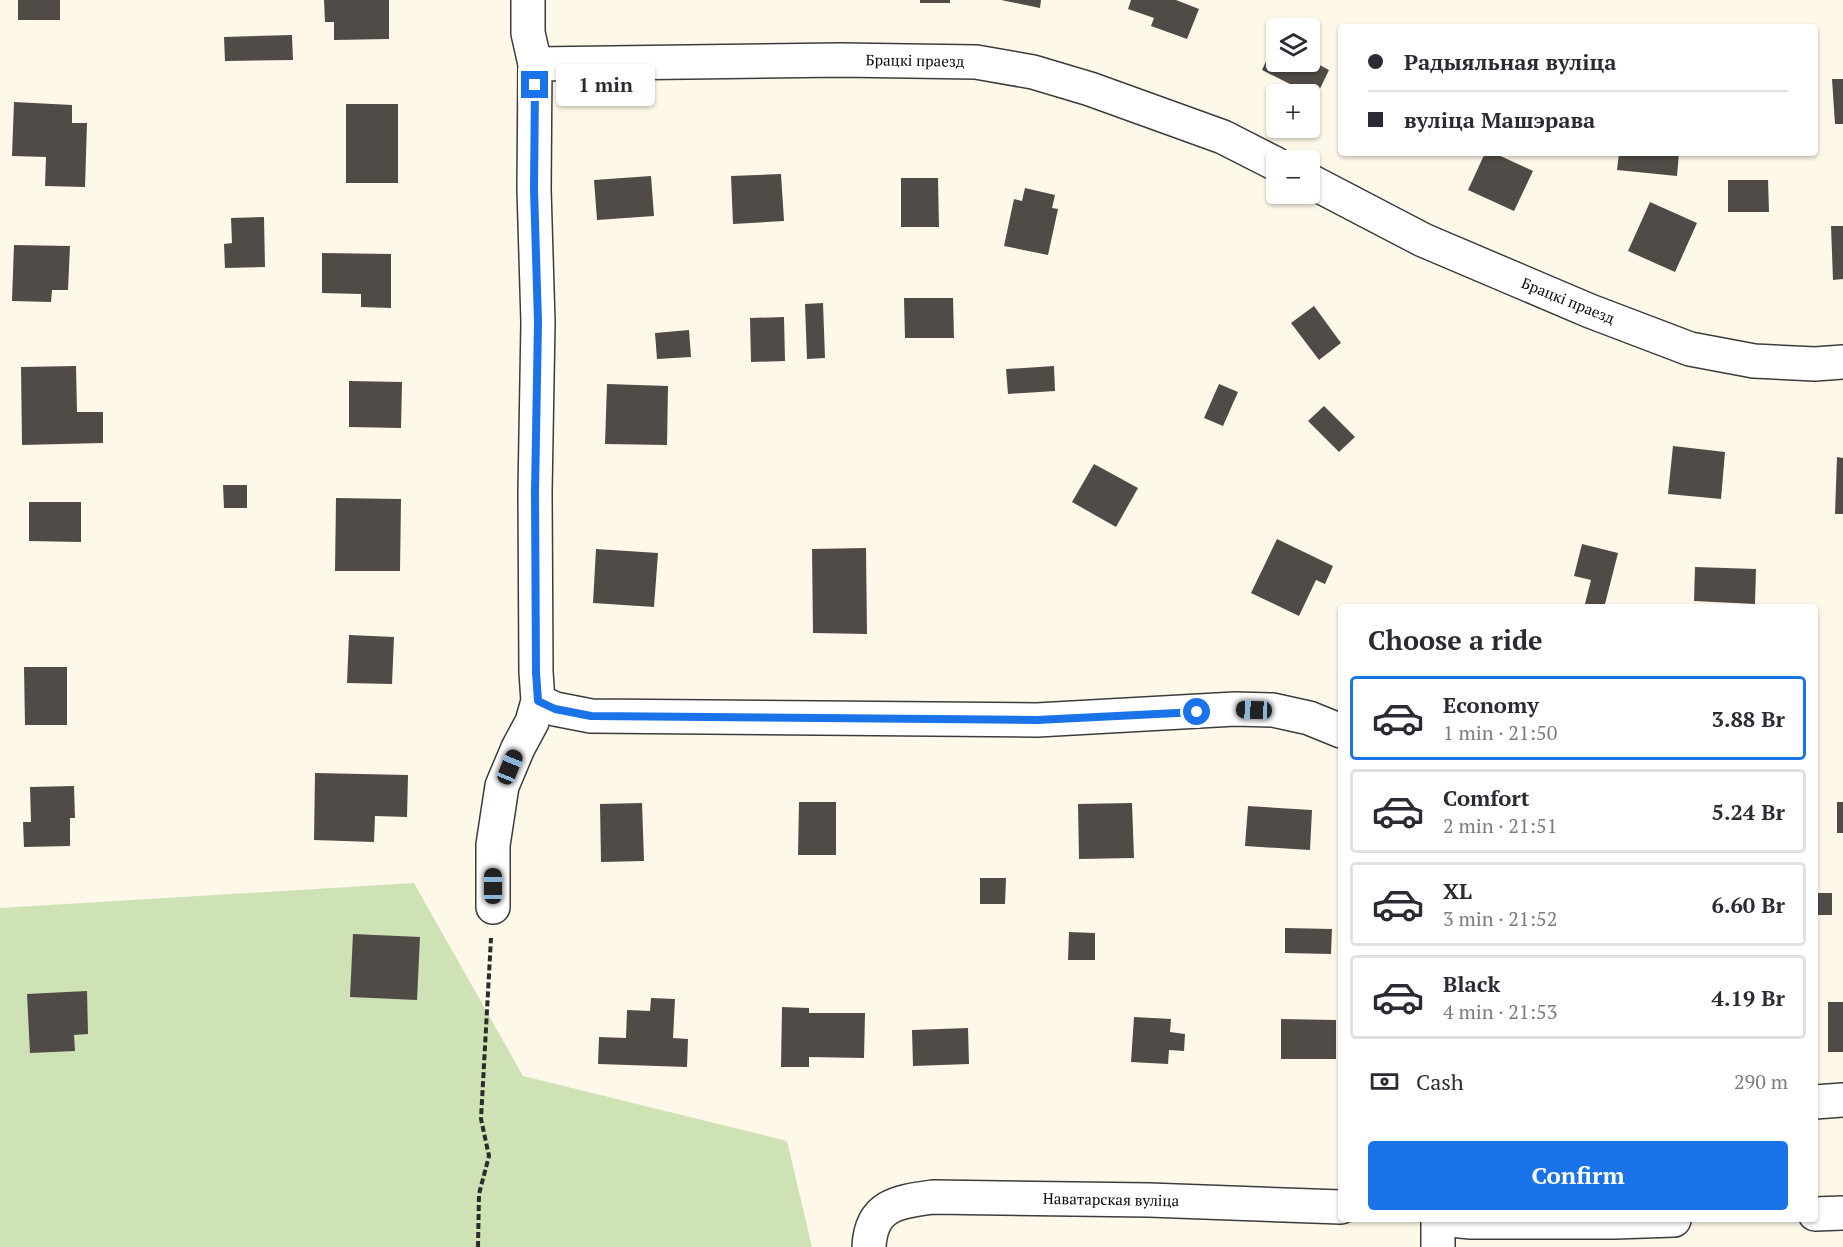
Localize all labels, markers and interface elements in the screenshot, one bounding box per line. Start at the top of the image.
map controls [1266,18,1320,204]
button: layers [1266,18,1320,72]
text: Радыяльная вуліца [1404,47,1616,76]
street label: Брацкі праезд [865,49,965,71]
callout: 1 min [556,64,655,106]
route end [521,71,548,98]
text: 1 min [578,71,633,98]
button: + [1266,84,1320,138]
text: вуліца Машэрава [1404,105,1595,134]
button: − [1266,150,1320,204]
street label: Брацкі праезд [1519,272,1618,328]
text: Choose a ride [1368,622,1543,658]
text: Economy [1443,690,1539,719]
icon: car [1371,691,1425,745]
route start [1183,698,1210,725]
car [1236,700,1272,720]
text: 3.88 Br [1711,704,1785,733]
text: 1 min · 21:50 [1443,719,1557,746]
car [495,747,525,787]
text: Comfort [1443,783,1529,812]
icon: car [1371,784,1425,838]
text: 5.24 Br [1711,797,1785,826]
text: 2 min · 21:51 [1443,812,1557,839]
car [484,868,502,904]
text: XL [1443,876,1472,905]
icon: car [1371,877,1425,931]
text: 6.60 Br [1711,890,1785,919]
text: 3 min · 21:52 [1443,905,1557,932]
text: Black [1443,969,1500,998]
icon: car [1371,970,1425,1024]
text: 4.19 Br [1711,983,1785,1012]
text: 4 min · 21:53 [1443,998,1557,1025]
icon: cash [1368,1065,1401,1098]
text: Cash [1416,1067,1464,1096]
text: 290 m [1734,1068,1788,1095]
button: Confirm [1368,1141,1788,1210]
street label: Наватарская вуліца [1043,1188,1180,1210]

